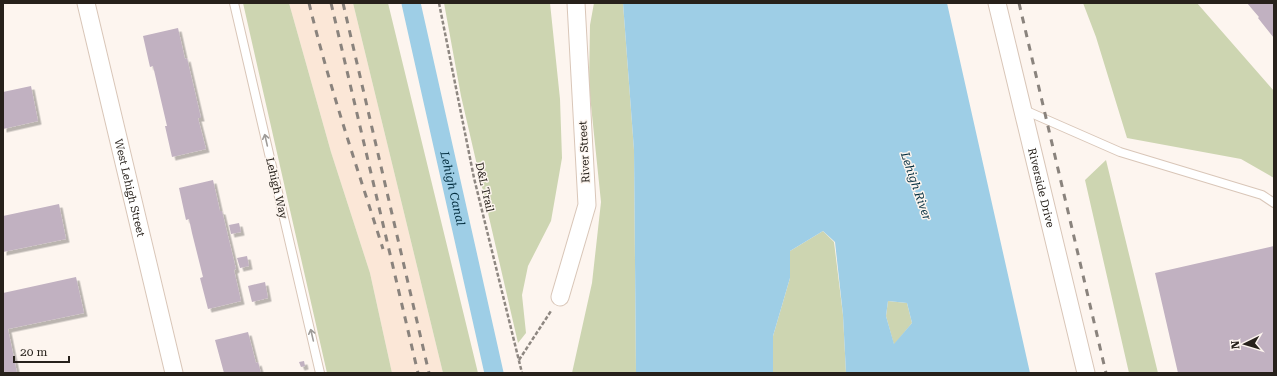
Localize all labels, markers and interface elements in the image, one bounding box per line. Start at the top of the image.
street label: River Street [576,121,593,183]
one-way arrow [262,134,269,147]
street label: West Lehigh Street [112,138,147,238]
street label: Riverside Drive [1025,147,1057,229]
water label: Lehigh Canal [437,149,468,227]
water label: Lehigh River [897,149,934,222]
street label: Lehigh Way [263,156,290,220]
street label: D&L Trail [472,161,497,214]
north arrow [1225,324,1265,364]
one-way arrow [307,329,315,342]
scale bar [14,338,69,364]
text: N [1229,340,1242,350]
text: 20 m [20,345,47,359]

